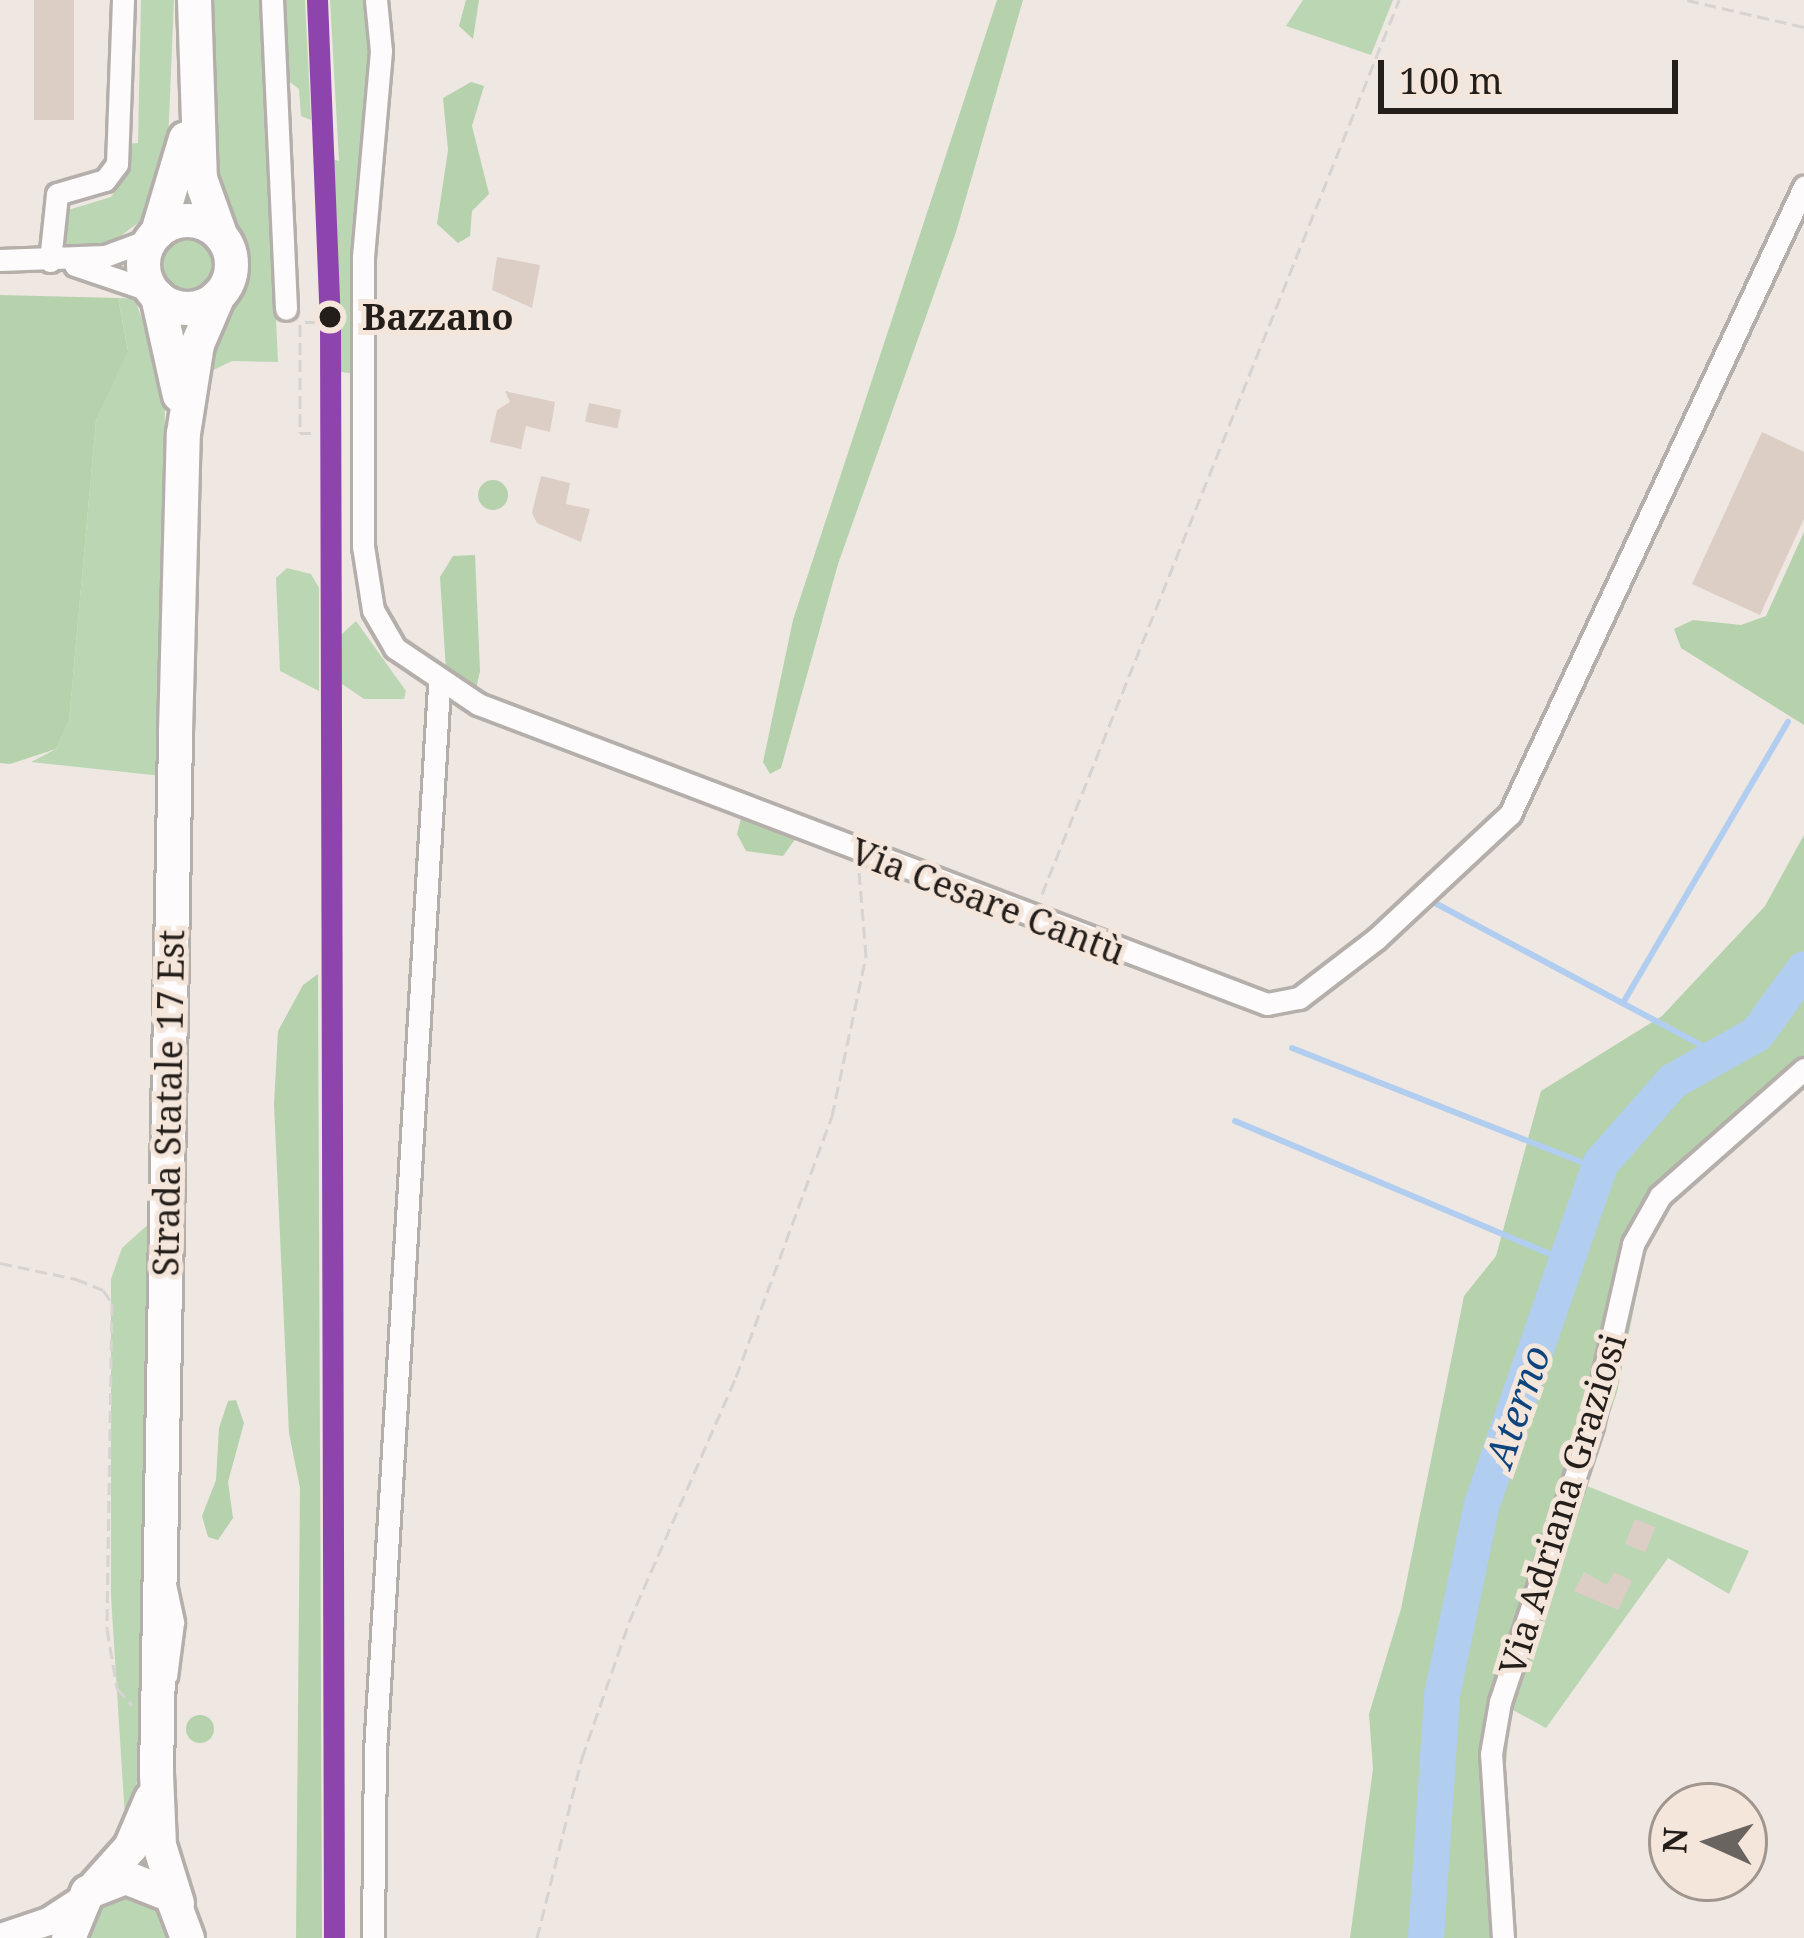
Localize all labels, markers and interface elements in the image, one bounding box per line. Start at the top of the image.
scale bar [1384,36,1684,110]
text: 100 m [1399,56,1503,105]
place label: Bazzano [362,295,514,339]
marker: Bazzano [309,296,351,338]
street label: Via Cesare Cantù [845,829,1131,973]
street label: Strada Statale 17 Est [143,929,193,1277]
street label: Via Adriana Graziosi [1490,1328,1634,1680]
water label: Aterno [1475,1339,1559,1473]
north arrow [1648,1782,1768,1902]
text: N [1651,1826,1698,1854]

